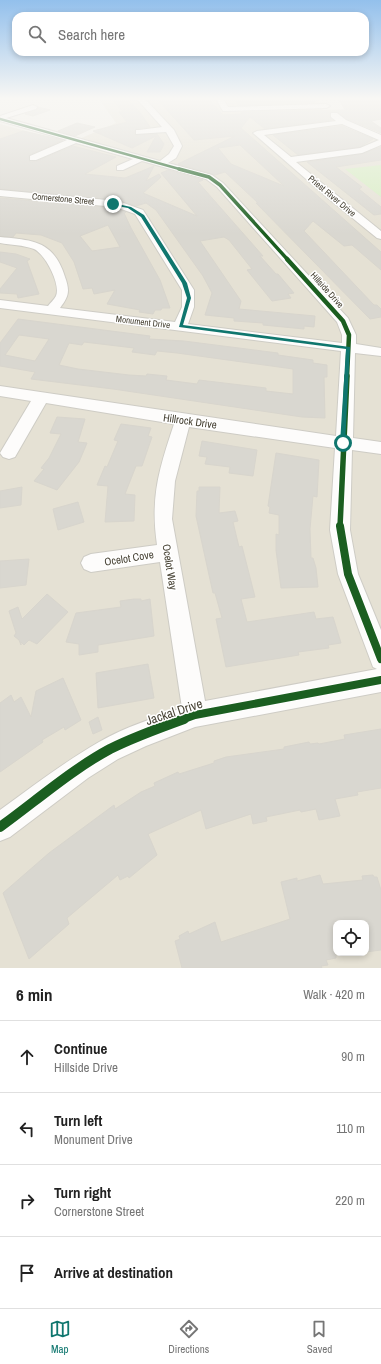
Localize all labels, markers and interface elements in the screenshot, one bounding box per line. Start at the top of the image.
search box [12,12,369,56]
icon: search [26,23,48,45]
text: Search here [58,24,125,45]
street label: Priest River Drive [306,173,358,219]
street label: Cornerstone Street [31,190,95,208]
route end [104,195,122,213]
street label: Hillside Drive [308,270,346,310]
street label: Monument Drive [115,313,171,331]
street label: Hillrock Drive [162,410,218,432]
route start [334,434,352,452]
street label: Ocelot Way [159,543,181,591]
street label: Ocelot Cove [103,547,155,569]
street label: Jackal Drive [143,695,205,729]
map controls [333,920,369,956]
button: locate [333,920,369,956]
text: 6 min [16,983,52,1006]
text: Walk · 420 m [303,986,365,1003]
text: Continue [54,1038,107,1059]
icon: ahead [16,1046,38,1068]
text: 90 m [341,1048,365,1065]
text: Hillside Drive [54,1059,118,1076]
text: Turn left [54,1110,102,1131]
icon: left [16,1118,38,1140]
text: 110 m [336,1120,365,1137]
text: Monument Drive [54,1131,133,1148]
text: Turn right [54,1182,111,1203]
icon: right [16,1190,38,1212]
text: 220 m [335,1192,365,1209]
text: Cornerstone Street [54,1203,144,1220]
icon: arrive [16,1262,38,1284]
text: Arrive at destination [54,1262,173,1283]
tab: Map [49,1318,71,1356]
tab: Directions [168,1318,209,1356]
tab: Saved [307,1318,332,1356]

